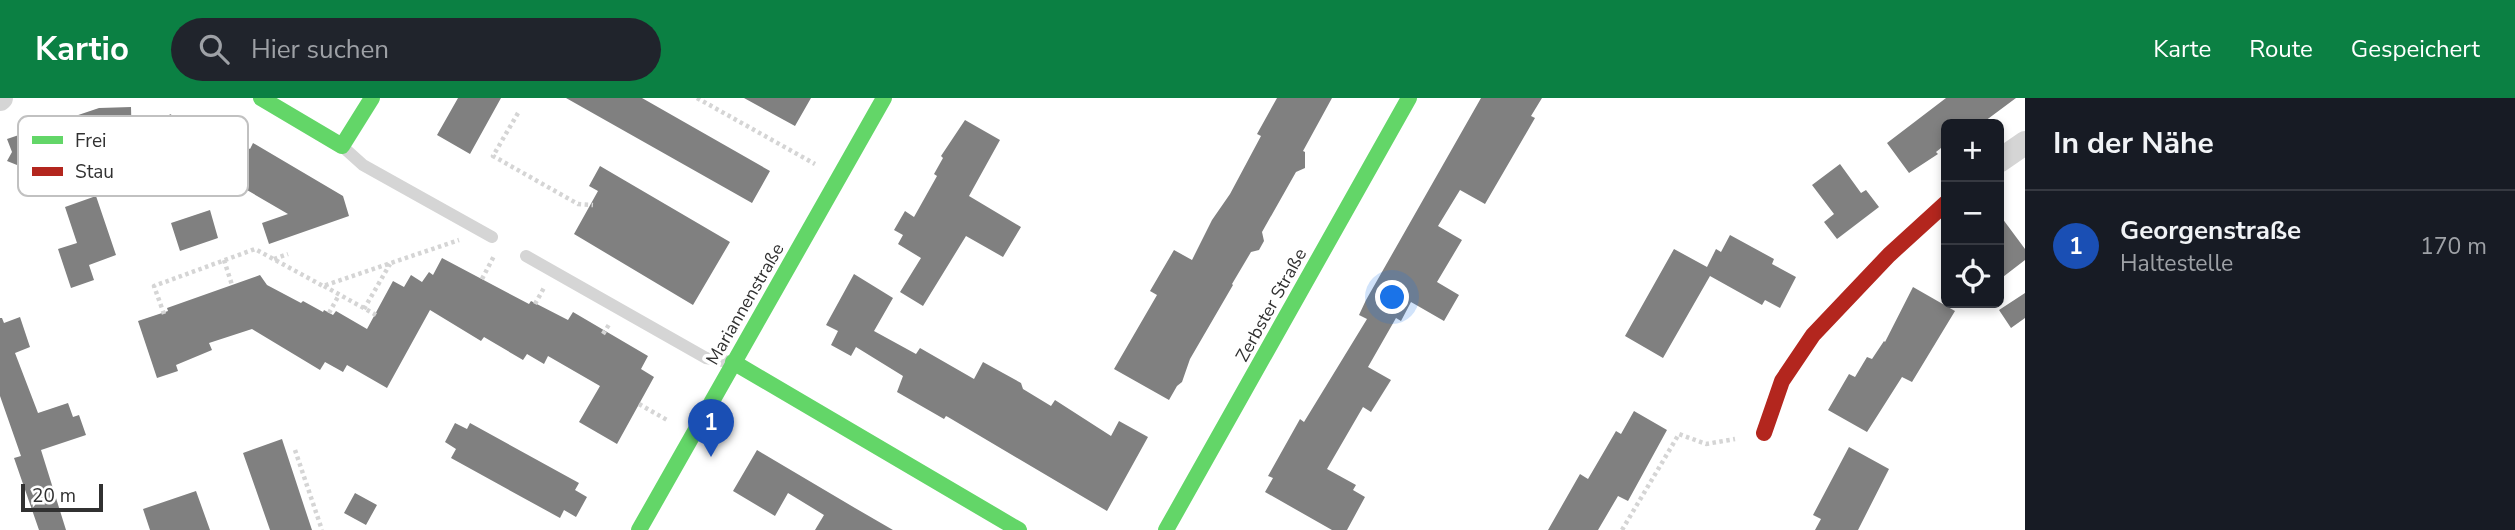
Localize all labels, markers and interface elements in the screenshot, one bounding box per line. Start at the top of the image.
search box [171,18,661,81]
text: Kartio [35,27,129,72]
icon: search [195,30,233,68]
text: Hier suchen [251,32,389,67]
text: Karte [2153,33,2211,65]
text: Route [2249,33,2313,65]
text: Gespeichert [2351,33,2480,65]
legend [18,116,248,196]
map controls [1941,119,2004,308]
button: + [1941,119,2004,182]
text: In der Nähe [2053,123,2214,164]
text: Frei [75,128,106,154]
text: Stau [75,159,114,185]
button: − [1941,182,2004,245]
text: Georgenstraße [2120,213,2301,248]
text: 1 [2069,231,2083,262]
text: 170 m [2420,231,2487,262]
street label: Mariannenstraße [700,239,790,369]
street label: Zerbster Straße [1230,244,1312,366]
button: locate [1941,245,2004,308]
text: Haltestelle [2120,248,2233,279]
your location [1375,280,1409,314]
pin: 1 [688,399,734,457]
scale bar [21,481,103,513]
text: 20 m [32,483,76,509]

